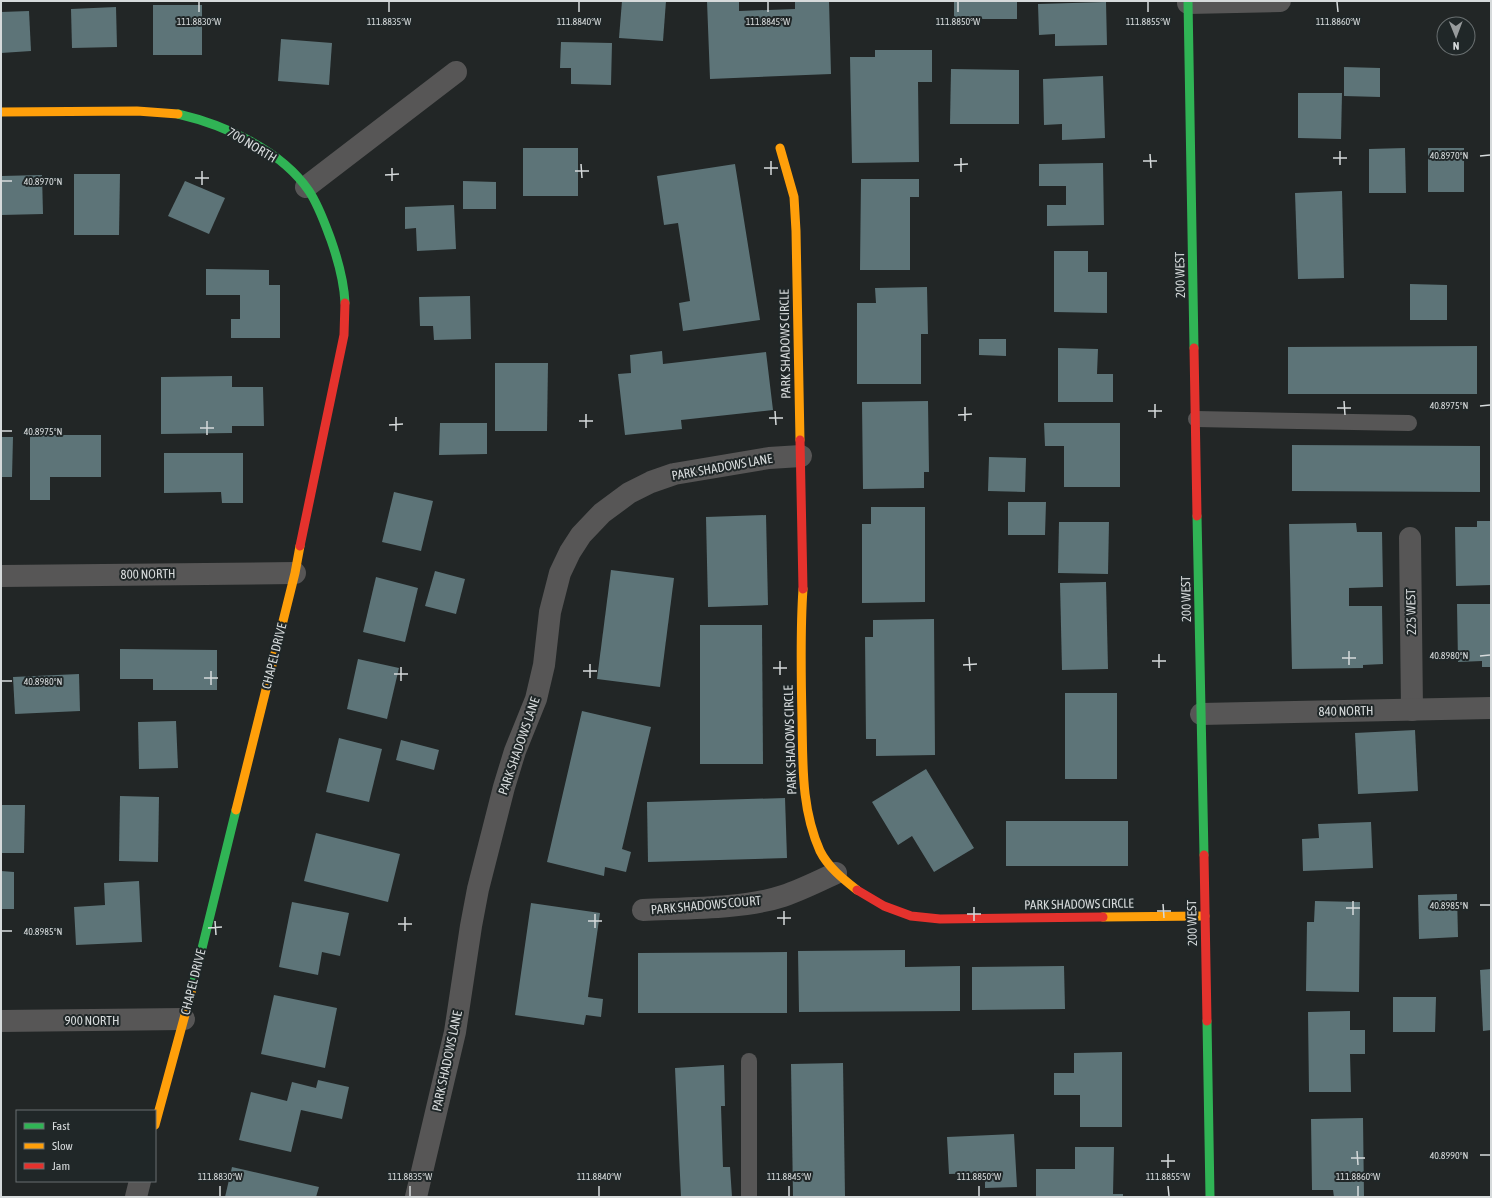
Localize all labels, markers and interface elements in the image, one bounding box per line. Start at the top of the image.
text: 111.8830°W [177,16,222,27]
text: 111.8835°W [367,16,412,27]
text: 111.8840°W [557,16,602,27]
text: 111.8845°W [746,16,791,27]
text: 111.8850°W [936,16,981,27]
text: 111.8855°W [1126,16,1171,27]
text: 111.8860°W [1316,16,1361,27]
north arrow [1436,16,1476,56]
text: N [1453,40,1460,52]
street label: 700 NORTH [225,124,279,166]
text: 40.8970°N [1430,150,1468,161]
text: 40.8970°N [24,176,62,187]
street label: 200 WEST [1172,251,1188,298]
street label: PARK SHADOWS CIRCLE [777,289,793,399]
text: 40.8975°N [1430,400,1468,411]
text: 40.8975°N [24,426,62,437]
street label: PARK SHADOWS LANE [670,451,774,483]
street label: 800 NORTH [120,566,176,582]
street label: 200 WEST [1178,575,1194,622]
street label: 225 WEST [1403,588,1419,635]
street label: CHAPEL DRIVE [259,621,290,691]
text: 40.8980°N [1430,650,1468,661]
text: 40.8980°N [24,676,62,687]
street label: PARK SHADOWS CIRCLE [781,685,799,795]
street label: PARK SHADOWS LANE [495,695,543,797]
street label: 840 NORTH [1318,703,1374,719]
street label: PARK SHADOWS COURT [650,893,762,917]
street label: PARK SHADOWS CIRCLE [1024,896,1134,912]
street label: 200 WEST [1184,899,1200,946]
text: 40.8985°N [1430,900,1468,911]
text: 40.8985°N [24,926,62,937]
street label: CHAPEL DRIVE [178,947,209,1017]
street label: PARK SHADOWS LANE [429,1009,465,1113]
street label: 900 NORTH [64,1013,120,1028]
legend [16,1110,156,1182]
text: Fast [52,1119,70,1133]
text: Slow [52,1139,73,1153]
text: 40.8990°N [1430,1150,1468,1161]
text: Jam [52,1159,70,1173]
text: 111.8830°W [198,1171,243,1182]
text: 111.8835°W [388,1171,433,1182]
text: 111.8840°W [577,1171,622,1182]
text: 111.8845°W [767,1171,812,1182]
text: 111.8850°W [957,1171,1002,1182]
text: 111.8855°W [1146,1171,1191,1182]
text: 111.8860°W [1336,1171,1381,1182]

